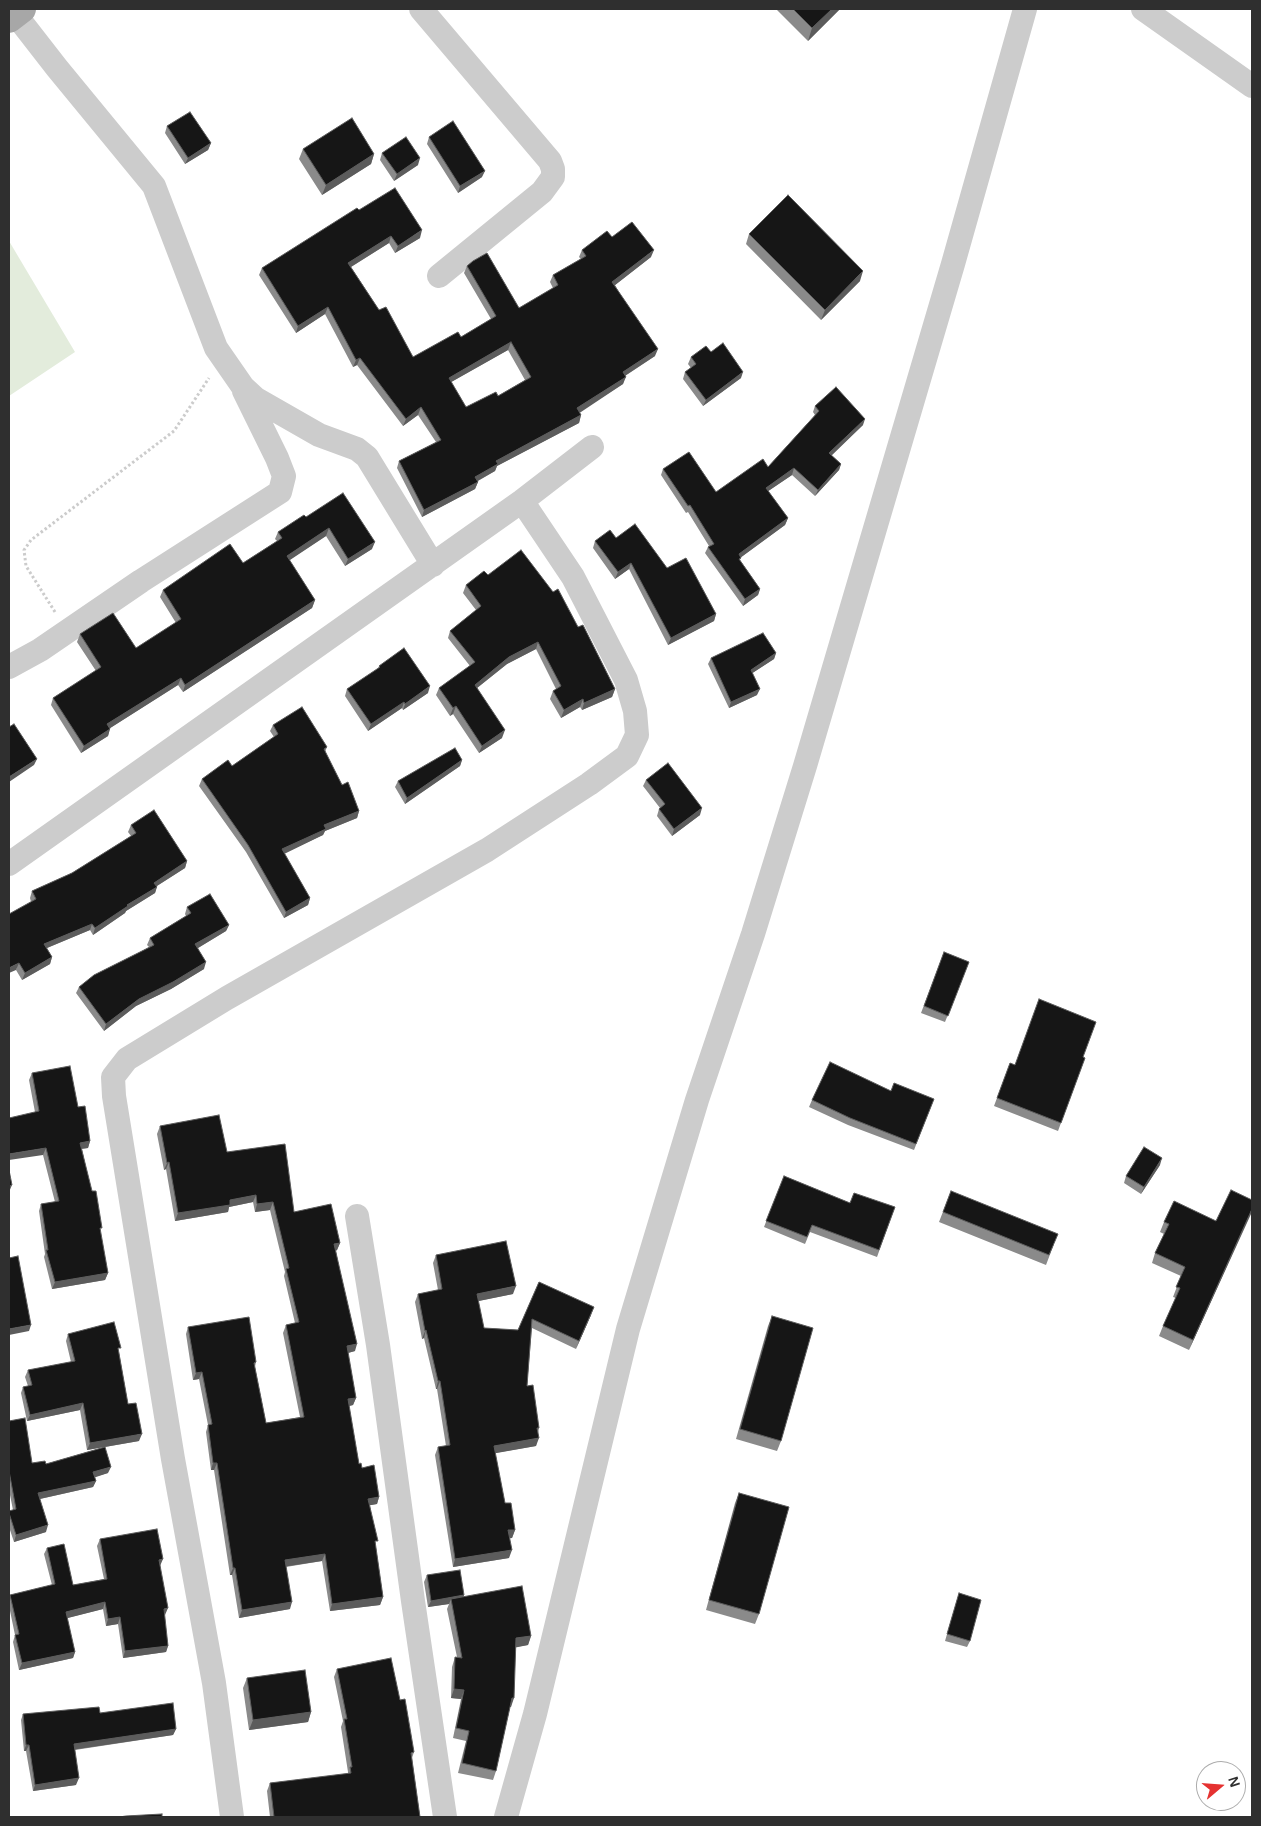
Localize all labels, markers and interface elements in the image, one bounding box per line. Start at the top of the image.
north arrow [1196,1761,1246,1811]
text: N [1225,1774,1243,1789]

